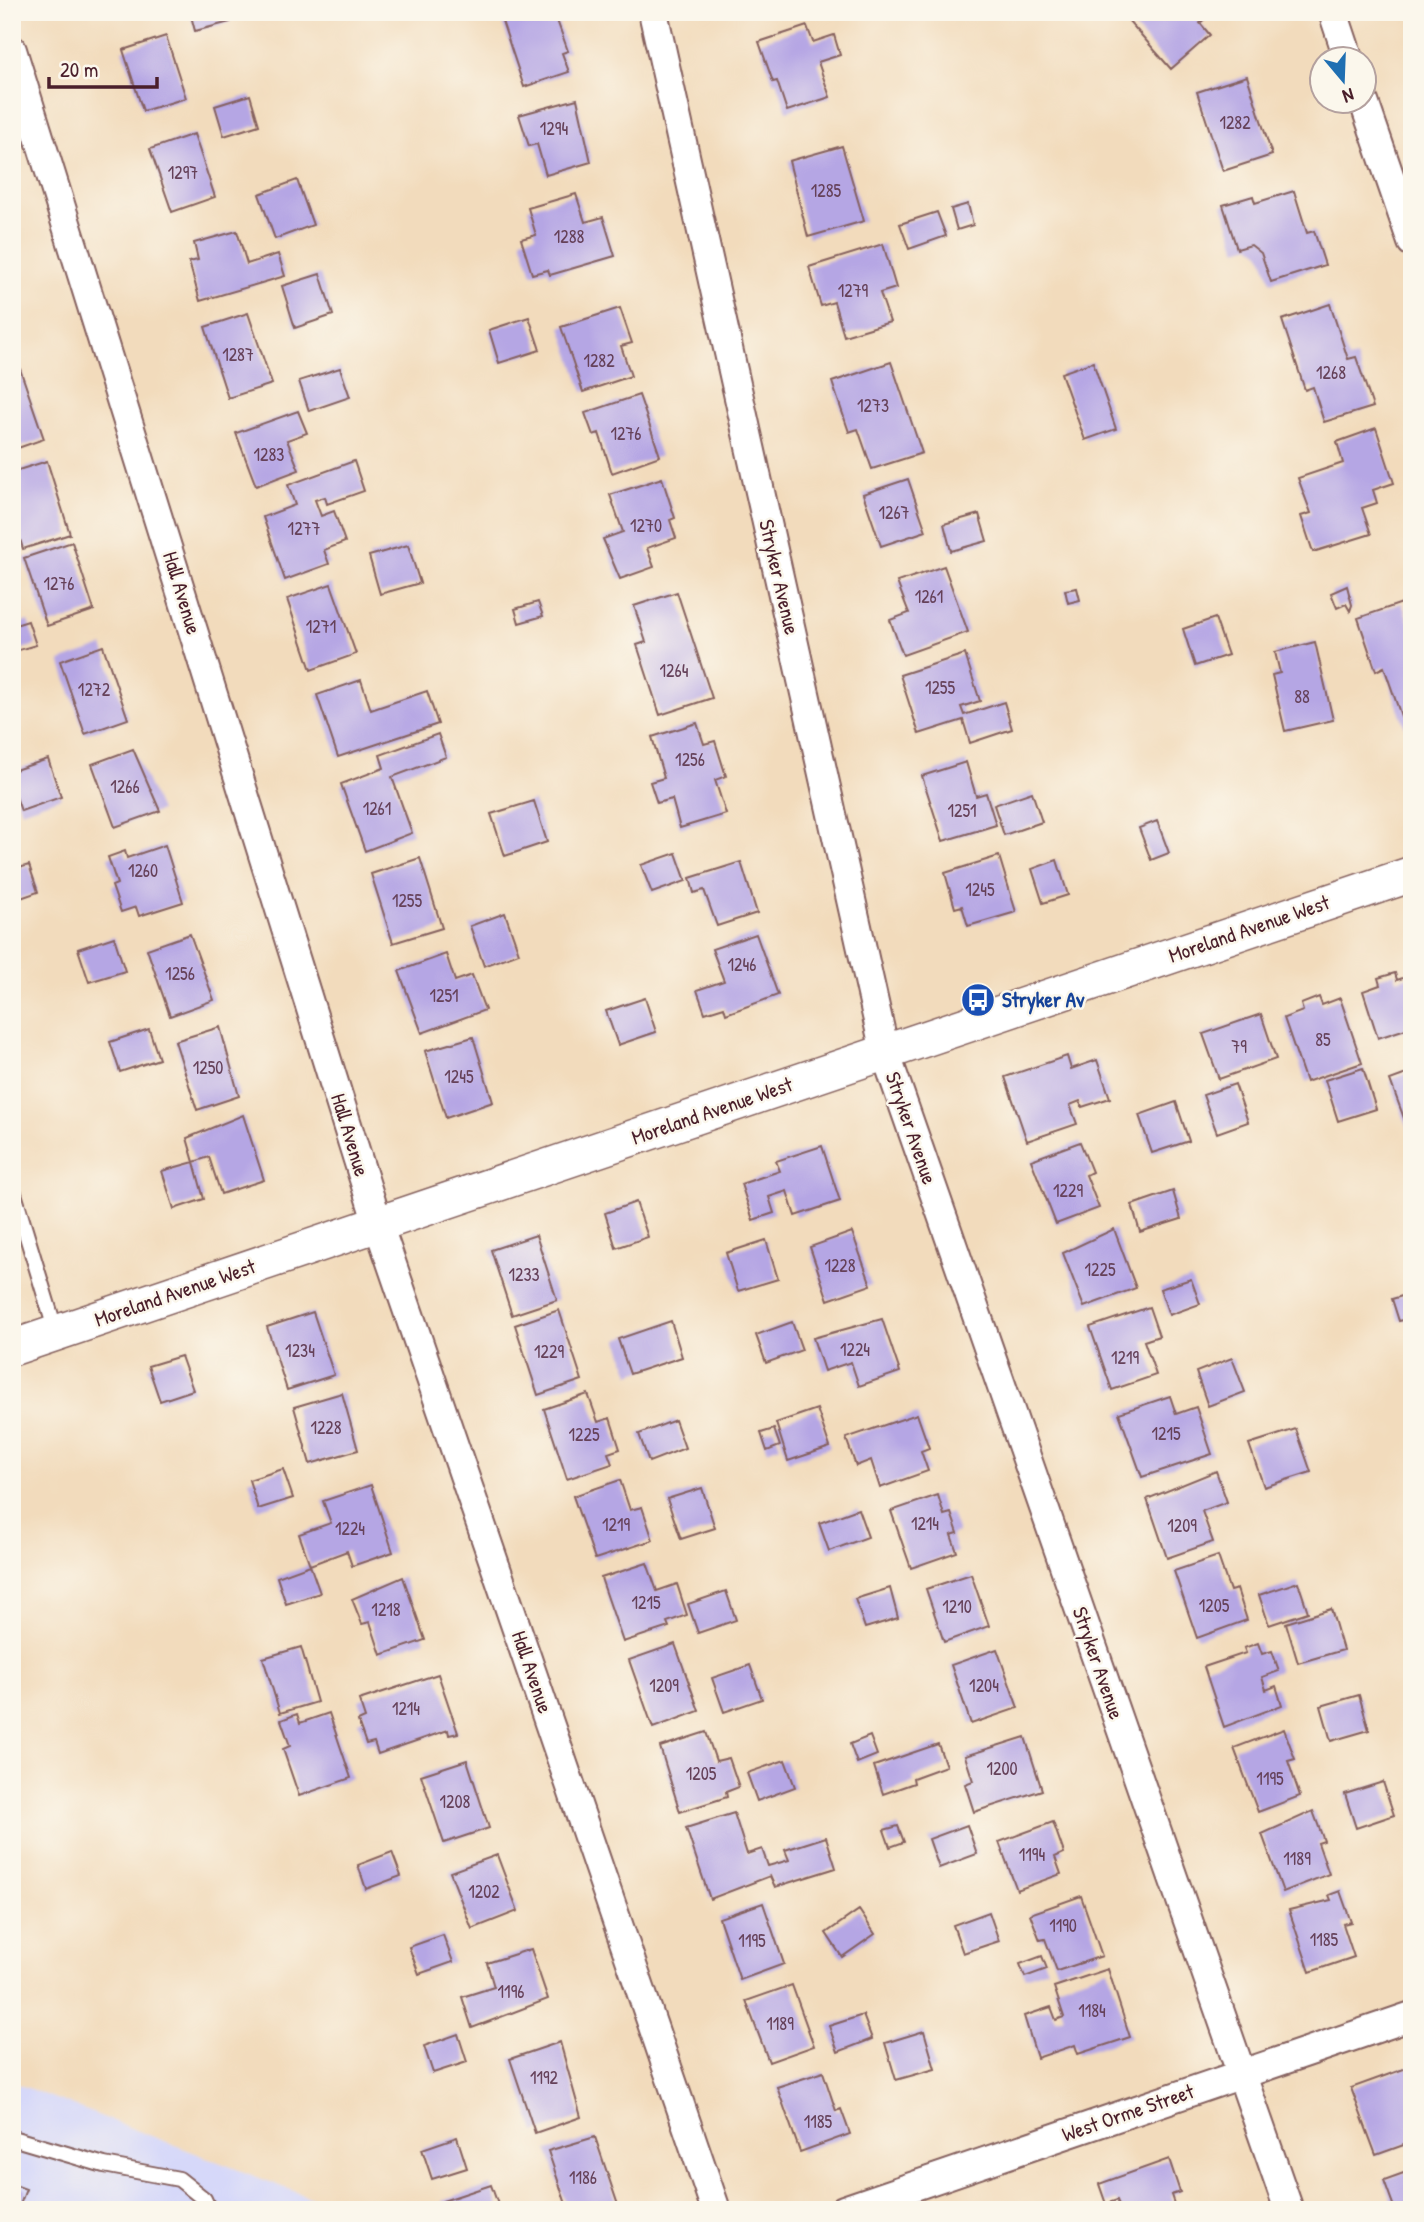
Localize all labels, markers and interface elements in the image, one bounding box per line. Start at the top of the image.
scale bar [49,46,158,90]
north arrow [1308,46,1378,116]
text: 20 m [60,55,98,84]
text: N [1340,82,1358,110]
house number: 1282 [1219,110,1251,135]
house number: 1294 [540,116,568,141]
house number: 1297 [168,160,198,185]
house number: 1285 [811,178,842,203]
house number: 1288 [554,224,584,249]
house number: 1279 [838,278,869,303]
house number: 1287 [222,342,254,367]
house number: 1282 [583,348,615,373]
house number: 1268 [1316,360,1346,385]
house number: 1273 [857,393,889,418]
house number: 1276 [610,421,642,446]
house number: 1283 [254,442,284,467]
house number: 1267 [878,500,910,525]
house number: 1270 [630,513,662,538]
house number: 1277 [288,516,320,541]
street label: Stryker Avenue [752,517,807,637]
street label: Hall Avenue [156,548,209,638]
house number: 1276 [43,571,75,596]
house number: 1261 [915,584,943,609]
house number: 1271 [306,614,336,639]
house number: 1264 [660,658,689,683]
house number: 1255 [925,675,955,700]
house number: 1272 [78,677,111,702]
house number: 88 [1294,684,1310,709]
house number: 1256 [675,747,705,772]
house number: 1266 [110,774,140,799]
house number: 1261 [363,796,391,821]
house number: 1251 [947,798,977,823]
house number: 1260 [128,858,158,883]
house number: 1245 [965,877,995,902]
street label: Moreland Avenue West [1164,887,1334,970]
house number: 1255 [392,888,422,913]
house number: 1246 [728,952,756,977]
house number: 1256 [165,961,195,986]
bus stop icon: Stryker Av [959,981,997,1019]
house number: 1251 [429,983,459,1008]
place label: Stryker Av [1002,985,1085,1015]
house number: 85 [1315,1027,1331,1052]
house number: 79 [1231,1034,1247,1059]
house number: 1250 [193,1055,223,1080]
house number: 1245 [444,1064,474,1089]
street label: Stryker Avenue [879,1068,944,1188]
street label: Moreland Avenue West [627,1069,797,1152]
street label: Hall Avenue [324,1090,377,1180]
house number: 1229 [1053,1178,1083,1203]
street label: Moreland Avenue West [90,1251,260,1334]
house number: 1228 [824,1253,856,1278]
house number: 1225 [1085,1257,1116,1282]
house number: 1233 [508,1262,540,1287]
house number: 1224 [840,1337,870,1362]
house number: 1234 [285,1338,315,1363]
house number: 1229 [534,1339,564,1364]
house number: 1219 [1111,1345,1139,1370]
house number: 1228 [310,1415,342,1440]
house number: 1215 [1151,1421,1181,1446]
house number: 1225 [569,1422,600,1447]
house number: 1214 [911,1511,939,1536]
house number: 1219 [602,1512,630,1537]
house number: 1209 [1167,1513,1197,1538]
house number: 1224 [335,1516,365,1541]
house number: 1215 [631,1590,661,1615]
house number: 1205 [1199,1593,1230,1618]
house number: 1210 [942,1594,972,1619]
house number: 1218 [371,1597,401,1622]
street label: Stryker Avenue [1066,1603,1131,1723]
street label: Hall Avenue [505,1627,560,1717]
house number: 1209 [649,1673,679,1698]
house number: 1204 [969,1673,999,1698]
house number: 1214 [392,1696,420,1721]
house number: 1200 [986,1756,1018,1781]
house number: 1205 [686,1761,717,1786]
house number: 1195 [1256,1766,1284,1791]
house number: 1208 [440,1789,471,1814]
house number: 1194 [1019,1842,1045,1867]
house number: 1189 [1283,1846,1311,1871]
house number: 1202 [468,1879,500,1904]
house number: 1190 [1049,1913,1077,1938]
house number: 1185 [1310,1927,1339,1952]
house number: 1195 [738,1928,766,1953]
house number: 1196 [498,1979,524,2004]
house number: 1184 [1078,1998,1106,2023]
house number: 1189 [766,2011,794,2036]
house number: 1192 [530,2065,559,2090]
street label: West Orme Street [1058,2076,1198,2149]
house number: 1185 [804,2109,833,2134]
house number: 1186 [569,2165,597,2190]

